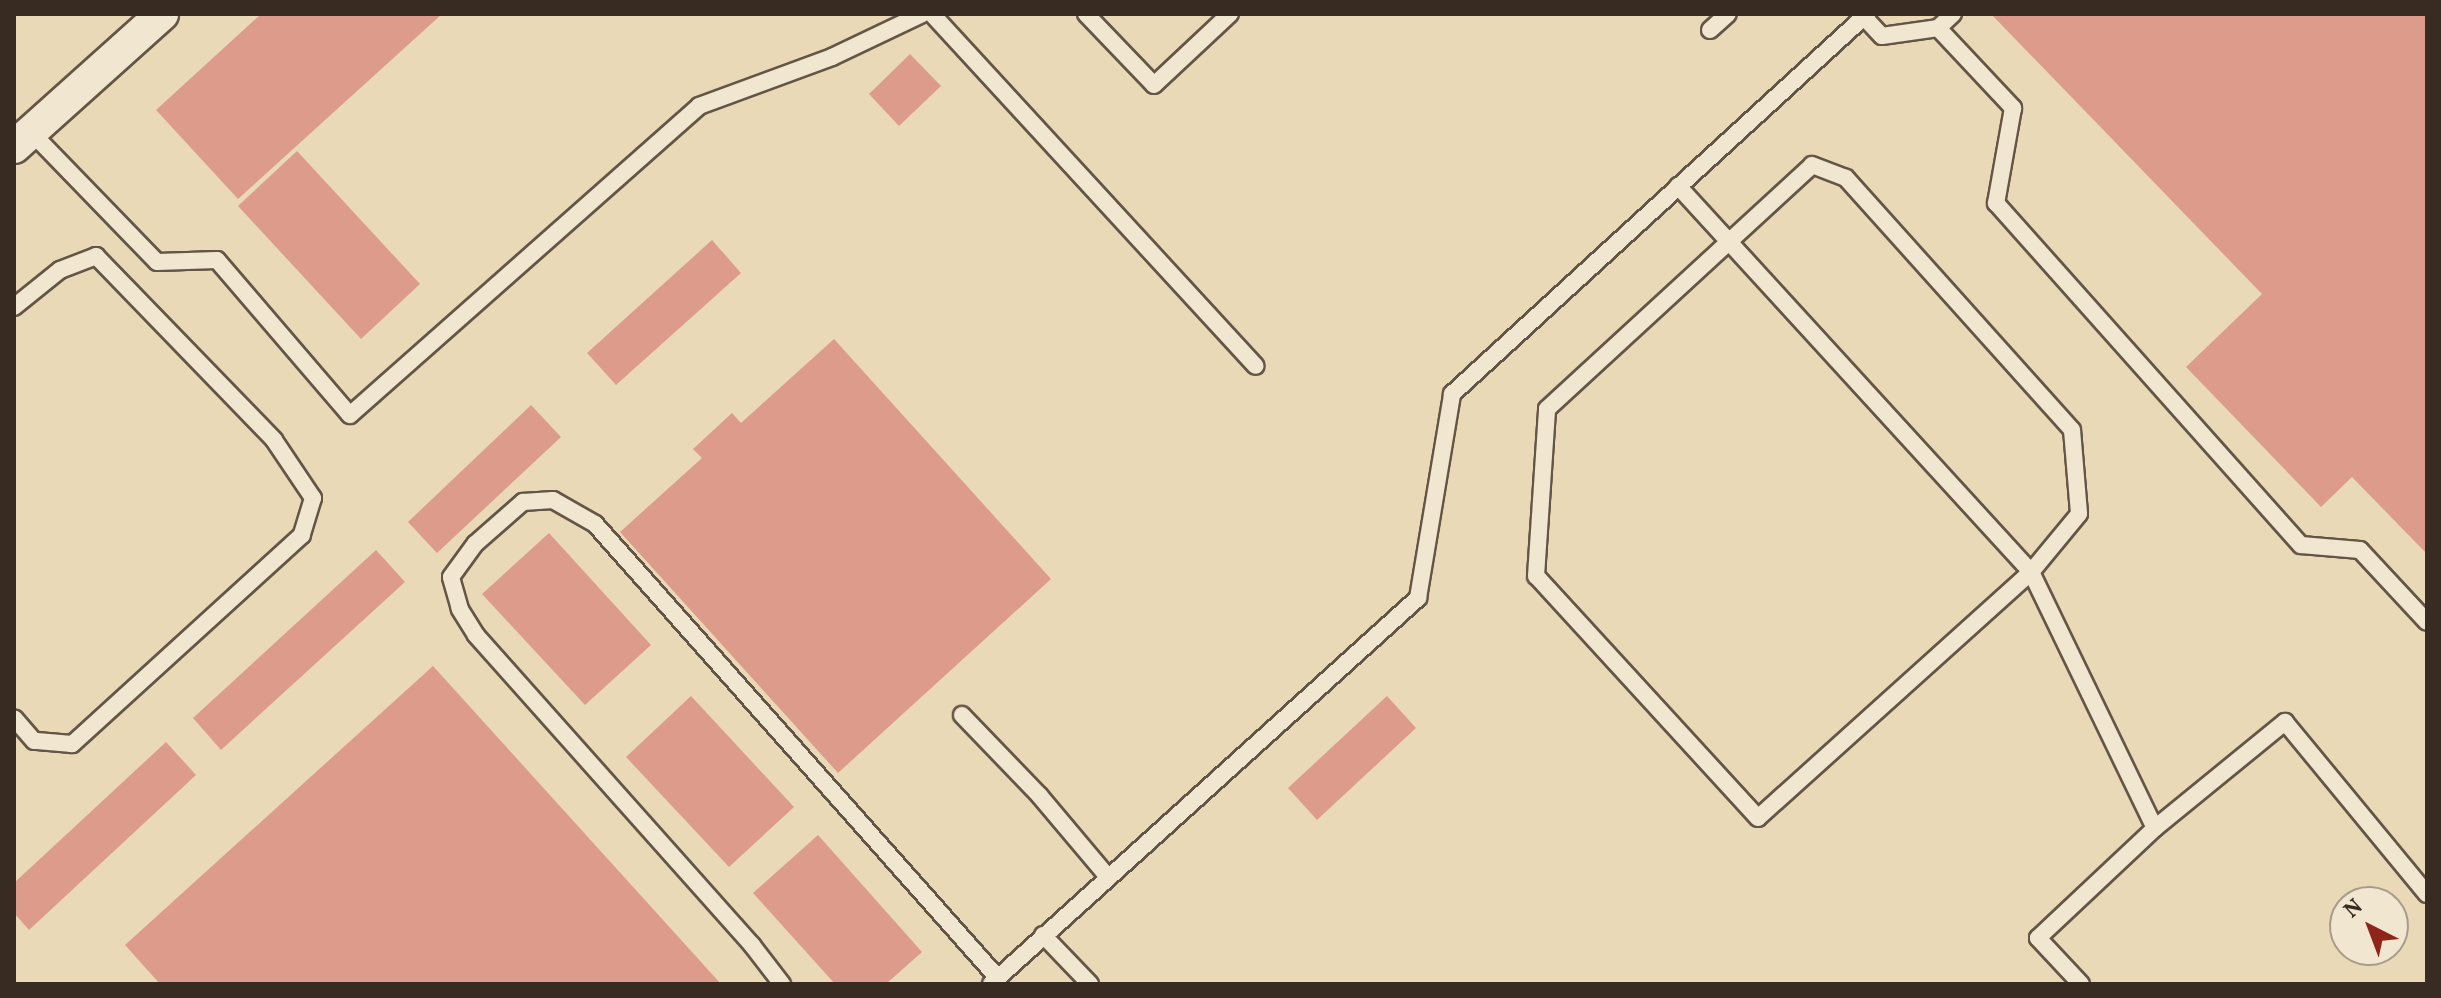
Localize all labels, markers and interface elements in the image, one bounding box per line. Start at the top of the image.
north arrow [2329,886,2409,966]
text: N [2338,892,2370,926]

